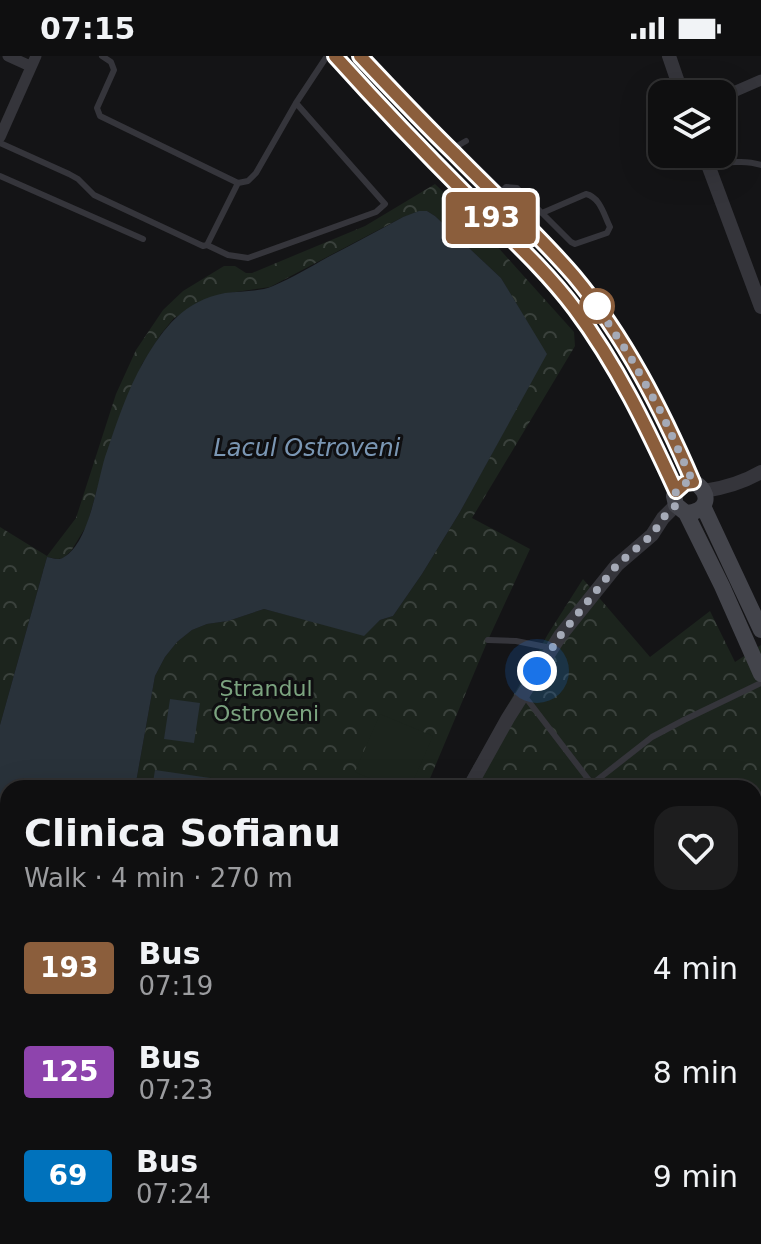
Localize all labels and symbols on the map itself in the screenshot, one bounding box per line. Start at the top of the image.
line badge: 193 [445,192,537,244]
unlabelled marker [580,289,614,323]
water label: Lacul Ostroveni [214,434,401,462]
your location [517,651,557,691]
park label: Ștrandul Ostroveni [213,676,319,726]

